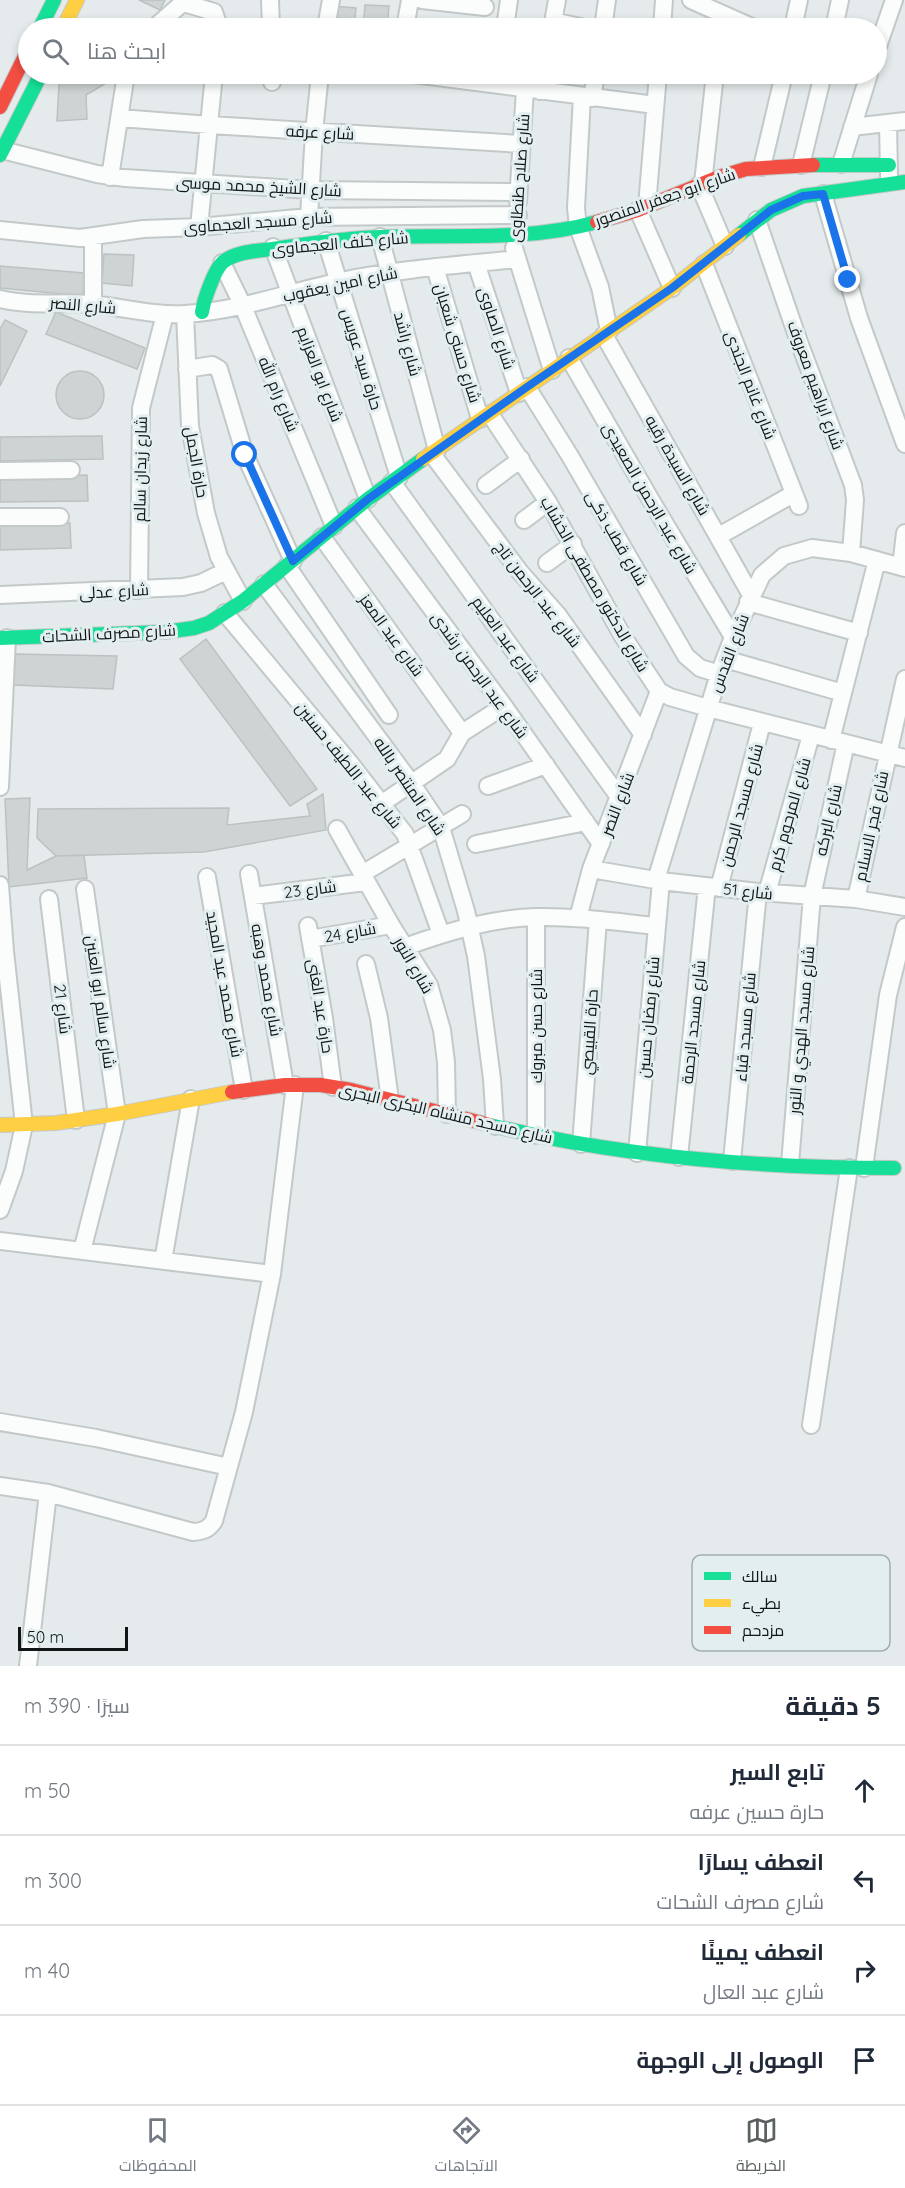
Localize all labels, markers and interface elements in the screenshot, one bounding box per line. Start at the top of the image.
search box [18,18,887,84]
icon: search [39,35,72,68]
text: ابحث هنا [87,37,167,65]
street label: شارع صلاح طنطاوى [505,113,535,243]
street label: شارع عرفه [285,120,355,146]
street label: شارع ابو جعفر المنصور [591,164,739,233]
street label: شارع الشيخ محمد موسى [176,172,342,202]
street label: شارع مسجد العجماوى [183,207,333,239]
street label: شارع خلف العجماوى [271,227,410,261]
street label: شارع امين يعقوب [281,262,400,308]
route end [834,266,860,292]
street label: شارع حسنى شعبان [428,281,486,406]
street label: شارع الصاوى [472,284,520,372]
street label: شارع النصر [48,292,117,320]
street label: حارة سيد عويس [336,306,387,413]
street label: شارع راشد [388,310,426,379]
street label: شارع ابراهيم معروف [781,318,849,453]
street label: شارع ابو العزايم [291,324,347,425]
street label: شارع غانم الجندى [719,328,781,443]
street label: شارع رام الله [252,354,304,435]
street label: شارع السيدة رقيه [639,411,715,520]
street label: شارع زيدان سالم [129,416,153,522]
street label: شارع عبد الرحمن الصعيدى [597,419,701,578]
street label: حارة الجمل [180,425,213,499]
route start [231,441,257,467]
street label: شارع قطب ذكى [580,487,652,590]
street label: شارع الدكتور مصطفى الخشاب [535,493,653,676]
street label: شارع عبد الرحمن تاج [489,537,586,652]
street label: شارع عدلى [79,579,149,605]
street label: شارع عبد المعز [353,589,429,681]
street label: شارع عبد العليم [466,592,544,687]
street label: شارع عبد الرحمن رشدى [426,608,533,743]
street label: شارع القدس [705,611,755,696]
street label: شارع مصرف الشحات [42,620,176,648]
street label: شارع عبد اللطيف حسنين [290,698,406,834]
street label: شارع المنتصر بالله [368,733,450,840]
street label: شارع مسجد الرحمن [715,741,769,869]
street label: شارع المرحوم كرم [763,755,817,874]
street label: شارع النصر [595,769,640,840]
street label: شارع فجر الاسلام [850,769,894,884]
street label: شارع البركه [810,782,848,858]
street label: شارع 23 [283,876,338,904]
street label: شارع 51 [722,878,774,906]
street label: شارع محمد عبد المجيد [200,909,248,1059]
street label: شارع 24 [322,918,378,948]
street label: شارع محمد وهبه [245,922,287,1038]
street label: شارع النور [388,932,438,998]
street label: شارع سالم ابو العنين [80,934,120,1070]
street label: شارع مسجد الهدي و النور [784,945,822,1116]
street label: شارع رمضان حسين [633,955,665,1079]
street label: حارة عبد الغنى [303,957,338,1055]
street label: شارع مسجد الرحمة [677,959,711,1085]
street label: شارع حسن مبروك [526,969,548,1083]
street label: شارع مسجد قباء [730,971,762,1083]
street label: شارع 21 [48,983,76,1035]
street label: حارة القبيصي [576,988,605,1076]
street label: شارع مسجد منشاه البكرى البحرى [337,1079,555,1149]
legend [692,1555,890,1651]
text: سالك [742,1566,777,1586]
text: بطيء [742,1593,781,1617]
text: مزدحم [742,1620,784,1642]
scale bar [18,1624,128,1652]
text: 50 m [27,1627,64,1647]
text: 5 دقيقة [785,1689,881,1722]
text: سيرًا · 390 m [24,1693,130,1718]
text: تابع السير [730,1758,824,1786]
icon: ahead [848,1774,881,1807]
text: 50 m [24,1778,71,1803]
text: حارة حسين عرفه [689,1799,824,1824]
text: انعطف يسارًا [698,1848,824,1876]
icon: left [848,1864,881,1897]
text: 300 m [24,1868,82,1893]
text: شارع مصرف الشحات [657,1889,824,1914]
text: انعطف يمينًا [701,1938,824,1966]
icon: right [848,1954,881,1987]
text: 40 m [24,1958,70,1983]
text: شارع عبد العال [703,1979,824,2004]
icon: arrive [848,2044,881,2077]
text: الوصول إلى الوجهة [636,2046,824,2074]
tab: المحفوظات [119,2114,197,2180]
tab: الاتجاهات [435,2114,498,2180]
tab: الخريطة [736,2114,786,2180]

